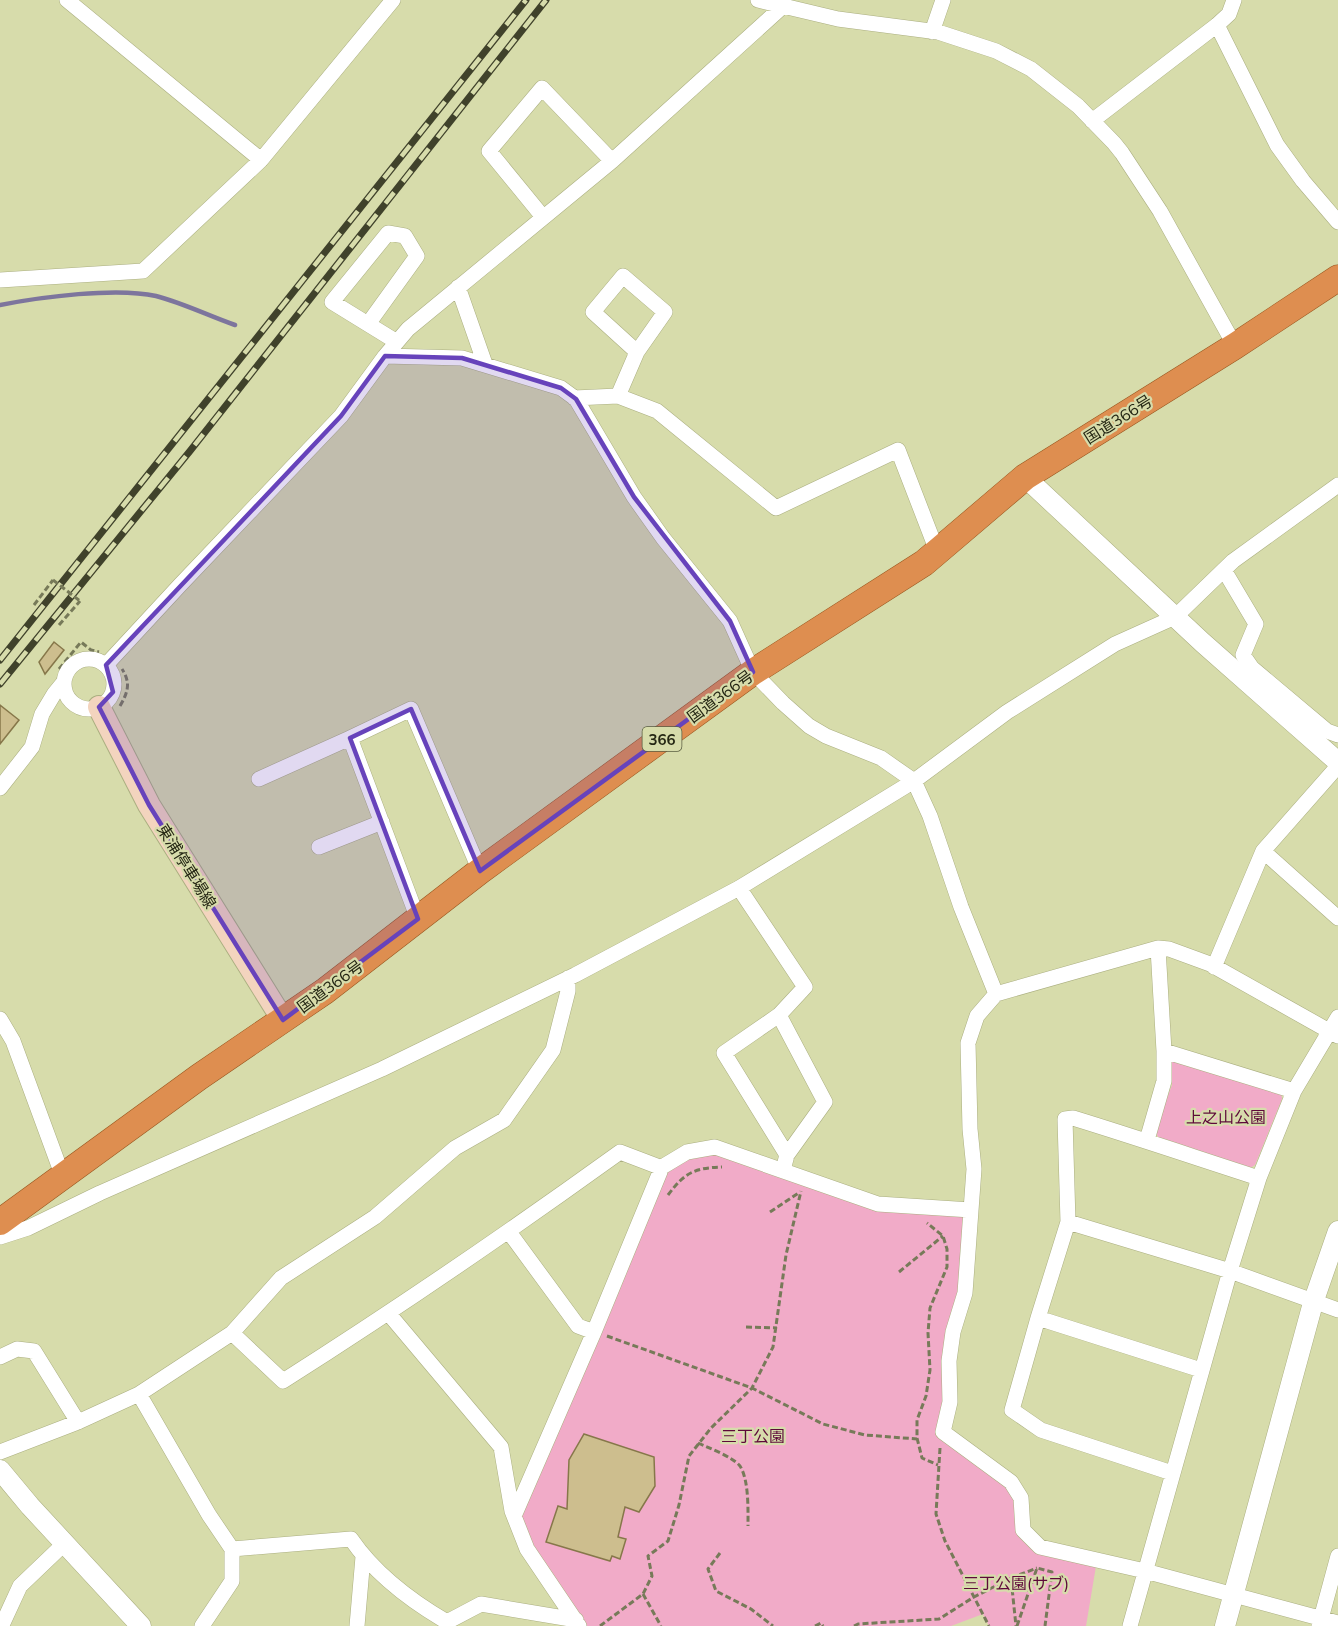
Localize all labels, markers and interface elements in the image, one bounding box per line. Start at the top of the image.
street label: 国道366号 [1080,390,1156,448]
street label: 国道366号 [683,665,757,727]
road number: 366 [642,727,682,751]
street label: 東浦停車場線 [153,820,221,912]
street label: 国道366号 [293,955,367,1017]
park label: 上之山公園 [1186,1107,1266,1127]
park label: 三丁公園 [721,1426,785,1446]
park label: 三丁公園(サブ) [963,1573,1069,1593]

